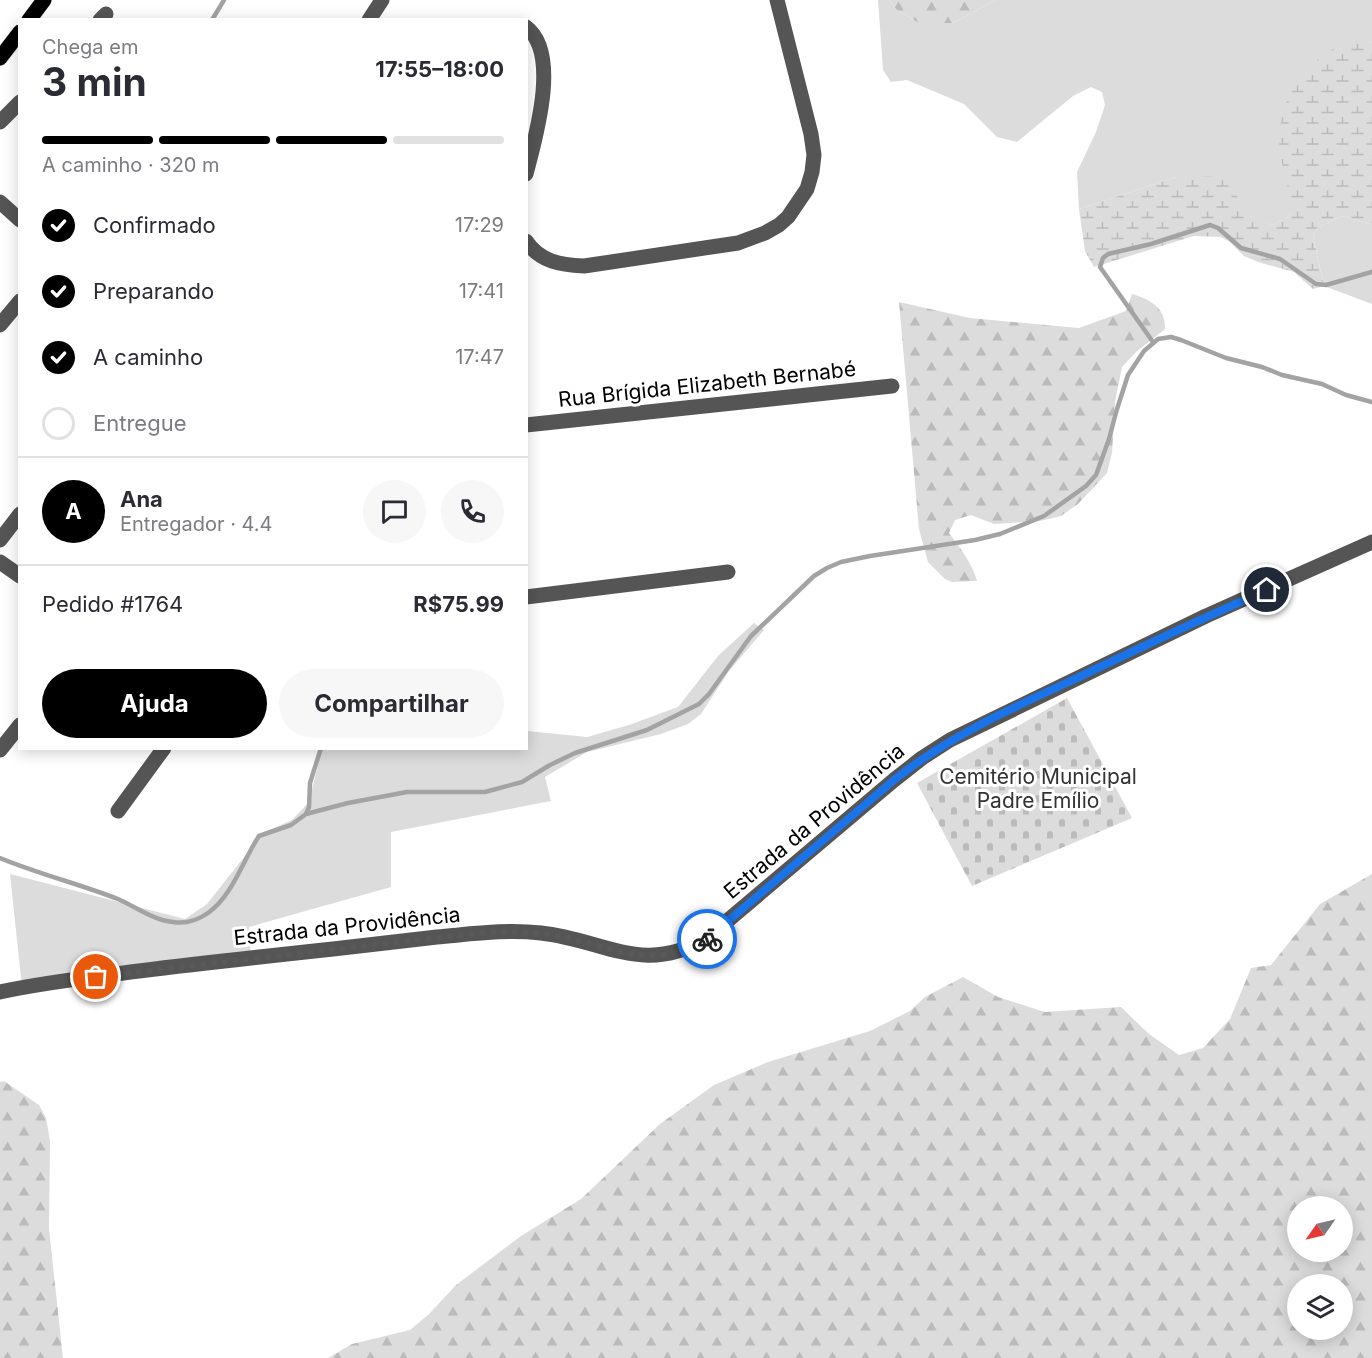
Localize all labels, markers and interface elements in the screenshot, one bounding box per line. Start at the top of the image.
text: Chega em [42,35,138,59]
text: 17:55–18:00 [375,56,504,82]
text: 3 min [42,58,147,105]
text: A caminho · 320 m [42,153,220,177]
icon: check [42,209,75,242]
text: Confirmado [93,212,216,238]
text: 17:29 [455,213,504,237]
icon: check [42,275,75,308]
text: Preparando [93,278,214,304]
text: 17:41 [459,279,504,303]
icon: check [42,341,75,374]
text: A caminho [93,344,203,370]
text: 17:47 [455,345,504,369]
street label: Rua Brígida Elizabeth Bernabé [557,356,857,412]
text: Entregue [93,410,187,436]
button: chat [363,480,426,543]
button: phone [441,480,504,543]
text: Ana [120,486,163,512]
text: A [65,498,82,524]
text: Entregador · 4.4 [120,512,272,536]
pin [1241,564,1292,615]
icon: home [1250,573,1283,606]
text: Pedido #1764 [42,591,183,617]
text: R$75.99 [413,591,504,617]
button: Ajuda [42,669,267,738]
button: Compartilhar [279,669,504,738]
street label: Estrada da Providência [719,738,909,904]
park label: Cemitério Municipal Padre Emílio [939,764,1137,813]
street label: Estrada da Providência [232,902,462,950]
courier [677,909,737,969]
icon: bike [691,923,724,956]
pin [70,951,121,1002]
icon: bag [79,960,112,993]
north arrow [1287,1196,1353,1262]
map controls [1287,1196,1353,1340]
button: layers [1287,1274,1353,1340]

